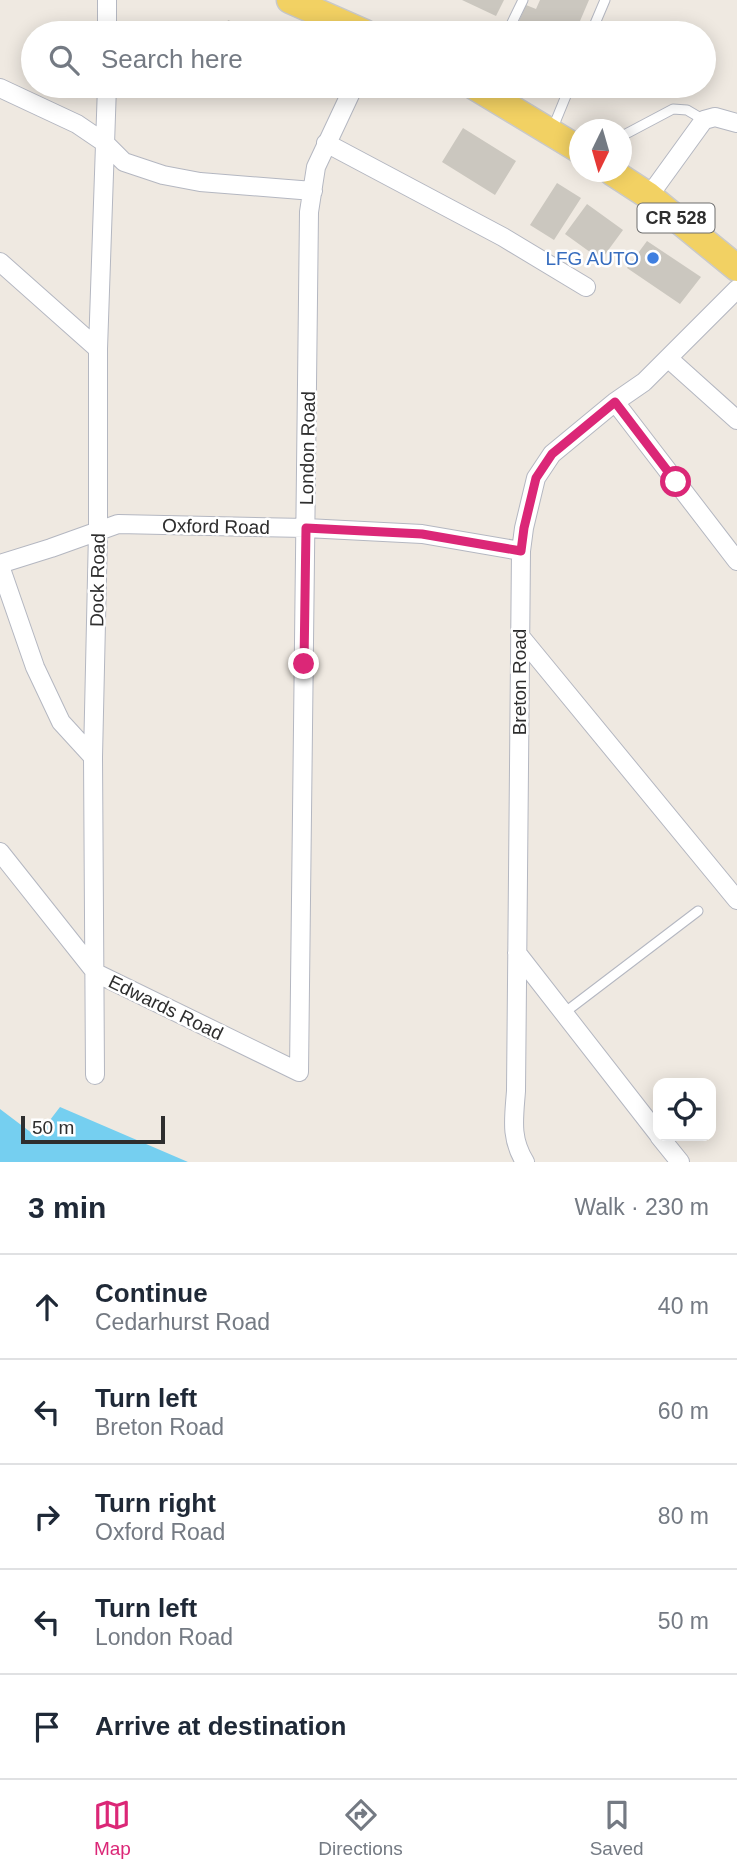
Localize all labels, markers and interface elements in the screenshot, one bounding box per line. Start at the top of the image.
search box [21,21,716,98]
icon: search [45,41,83,79]
text: Search here [101,44,243,74]
north arrow [569,119,632,182]
road number: CR 528 [638,204,714,232]
place label: LFG AUTO [545,248,639,269]
marker: LFG AUTO [645,250,661,266]
street label: London Road [296,391,319,505]
route start [660,466,691,497]
street label: Oxford Road [162,515,270,538]
street label: Dock Road [86,533,109,627]
street label: Breton Road [509,629,530,735]
route end [288,648,319,679]
street label: Edwards Road [105,971,226,1044]
map controls [653,1078,716,1141]
button: locate [653,1078,716,1141]
scale bar [21,1113,164,1145]
text: 50 m [32,1117,74,1138]
text: 3 min [28,1191,106,1224]
text: Walk · 230 m [574,1194,709,1220]
text: Continue [95,1278,208,1308]
icon: ahead [28,1288,66,1326]
text: 40 m [658,1293,709,1319]
text: Cedarhurst Road [95,1309,270,1335]
text: Turn left [95,1383,197,1413]
icon: left [28,1393,66,1431]
text: 60 m [658,1398,709,1424]
text: Breton Road [95,1414,224,1440]
text: Turn right [95,1488,216,1518]
icon: right [28,1498,66,1536]
text: 80 m [658,1503,709,1529]
text: Oxford Road [95,1519,225,1545]
text: Turn left [95,1593,197,1623]
icon: left [28,1603,66,1641]
text: 50 m [658,1608,709,1634]
text: London Road [95,1624,233,1650]
icon: arrive [28,1708,66,1746]
text: Arrive at destination [95,1711,346,1741]
tab: Map [93,1796,131,1860]
tab: Directions [318,1796,403,1860]
tab: Saved [590,1796,644,1860]

